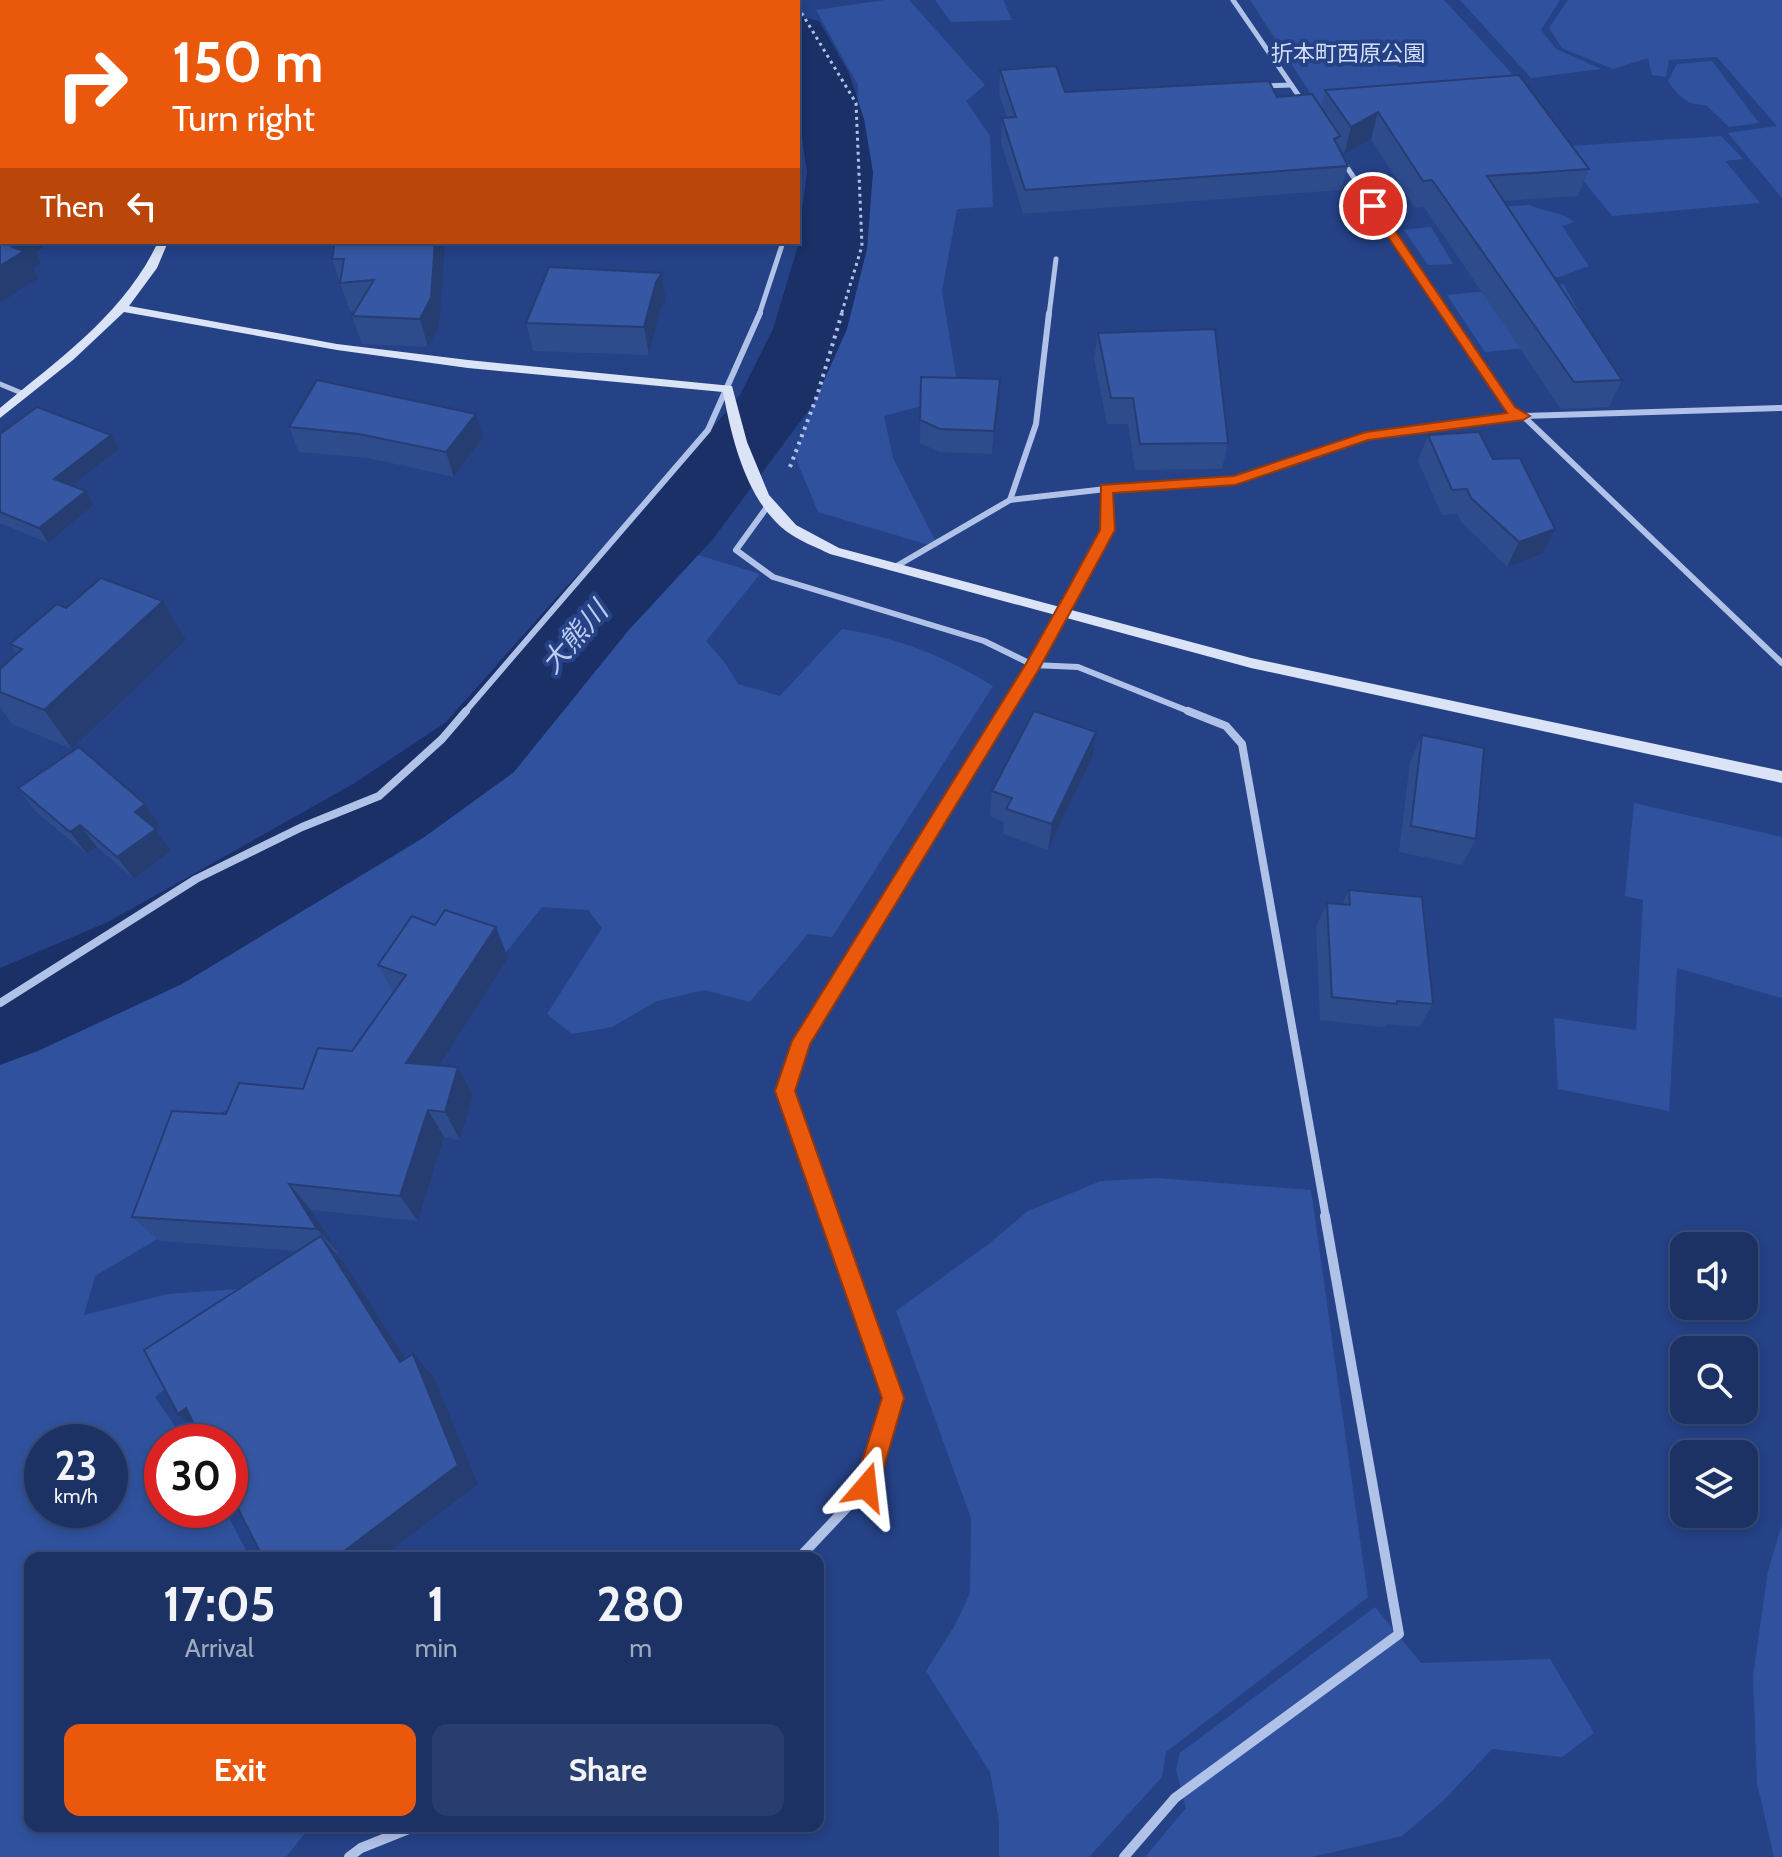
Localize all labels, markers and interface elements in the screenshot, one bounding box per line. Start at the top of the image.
text: 150 m [172,28,324,96]
icon: right [40,32,144,136]
park label: 折本町西原公園 [1271,40,1425,67]
text: Turn right [172,96,315,140]
pin [1339,172,1407,240]
icon: left [120,184,164,228]
icon: arrive [1351,184,1395,228]
text: Then [40,188,104,225]
water label: 大熊川 [534,592,616,680]
map controls [1670,1232,1758,1528]
button: sound [1670,1232,1758,1320]
button: search [1670,1336,1758,1424]
speed limit sign: 30 [144,1424,248,1528]
button: layers [1670,1440,1758,1528]
text: 23 [55,1441,97,1490]
position arrow [824,1445,908,1529]
text: km/h [54,1484,98,1508]
text: 17:05 [163,1575,276,1633]
text: 1 [427,1575,445,1633]
text: 280 [597,1575,685,1633]
text: Arrival [185,1632,254,1664]
text: min [415,1632,458,1664]
text: m [629,1632,652,1664]
button: Exit [64,1724,416,1816]
button: Share [432,1724,784,1816]

